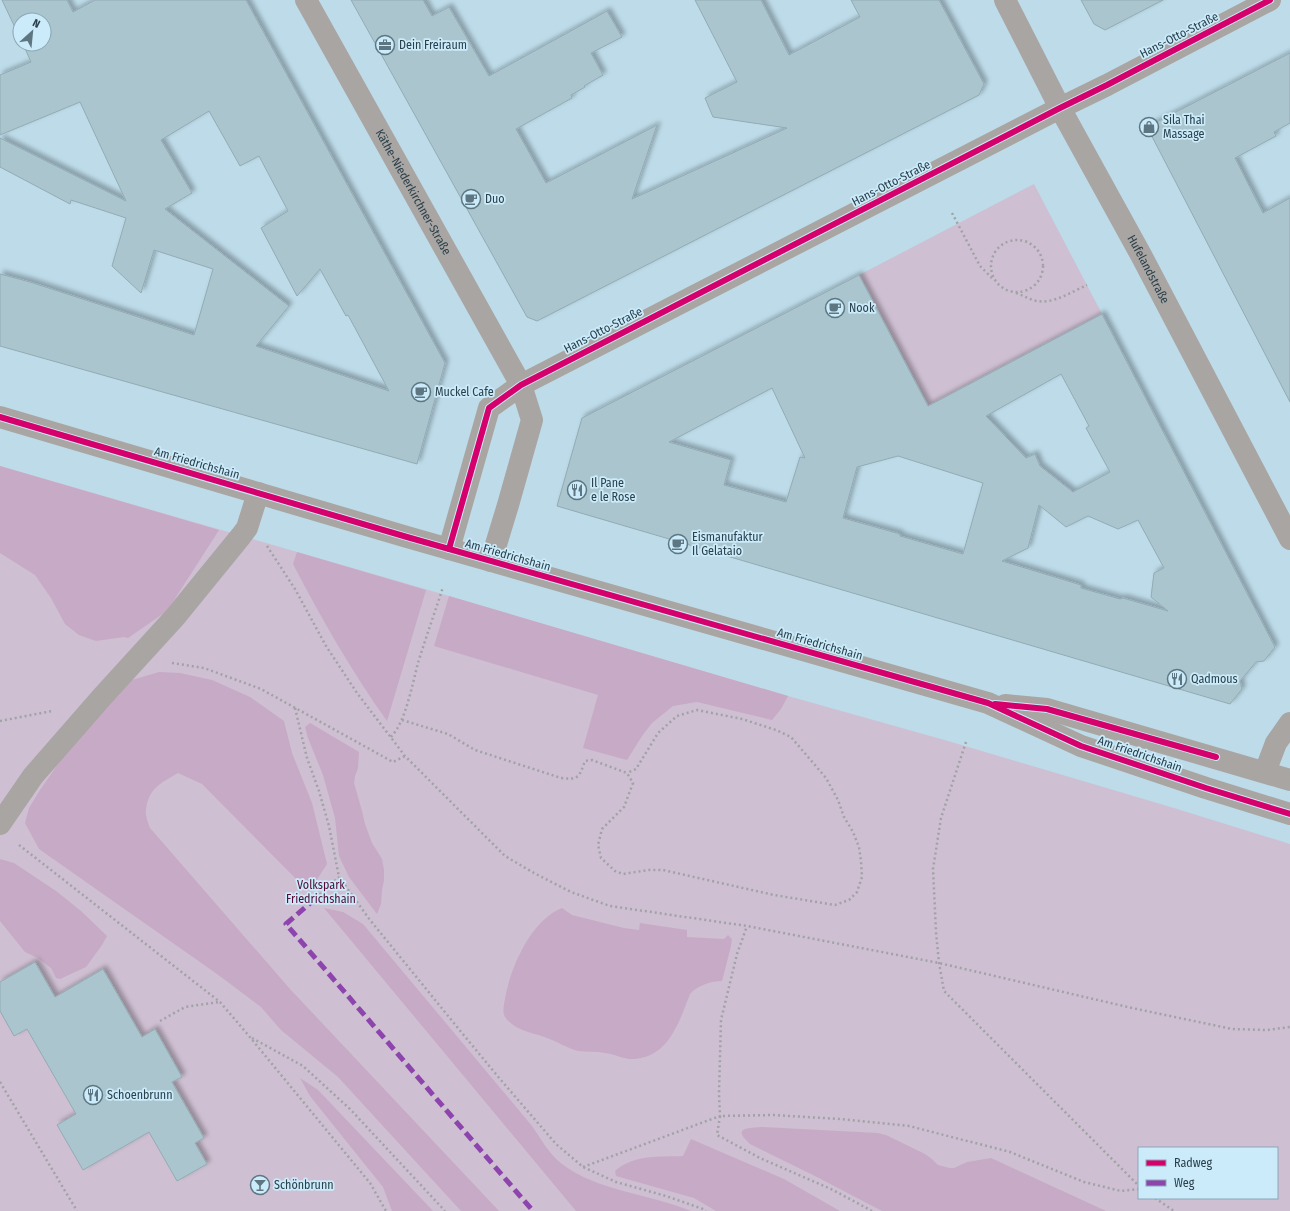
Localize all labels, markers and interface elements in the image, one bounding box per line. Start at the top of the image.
street label: Hans-Otto-Straße [1137,9,1221,61]
north arrow [12,12,52,52]
text: N [30,16,42,31]
office icon: Dein Freiraum [374,34,396,56]
place label: Dein Freiraum [399,38,467,52]
place label: Sila Thai Massage [1163,113,1205,141]
shop icon: Sila Thai Massage [1138,116,1160,138]
street label: Käthe-Niederkirchner-Straße [373,127,454,257]
street label: Hans-Otto-Straße [849,157,933,209]
cafe icon: Duo [460,188,482,210]
place label: Duo [485,192,505,206]
street label: Hufelandstraße [1124,232,1172,306]
cafe icon: Nook [824,297,846,319]
place label: Nook [849,301,875,315]
street label: Hans-Otto-Straße [561,304,645,356]
cafe icon: Muckel Cafe [410,381,432,403]
place label: Muckel Cafe [435,385,494,399]
street label: Am Friedrichshain [153,444,241,482]
place label: Il Pane e le Rose [591,476,635,504]
restaurant icon: Il Pane e le Rose [566,479,588,501]
place label: Eismanufaktur Il Gelataio [692,530,764,558]
cafe icon: Eismanufaktur Il Gelataio [667,533,689,555]
street label: Am Friedrichshain [464,536,552,574]
street label: Am Friedrichshain [776,625,864,663]
restaurant icon: Qadmous [1166,668,1188,690]
place label: Qadmous [1191,672,1238,686]
street label: Am Friedrichshain [1096,733,1184,775]
park label: Volkspark Friedrichshain [286,878,356,906]
restaurant icon: Schoenbrunn [82,1084,104,1106]
place label: Schoenbrunn [107,1088,172,1102]
legend [1138,1147,1278,1199]
text: Radweg [1174,1156,1213,1170]
bar icon: Schönbrunn [249,1174,271,1196]
text: Weg [1174,1176,1195,1190]
place label: Schönbrunn [274,1178,334,1192]

